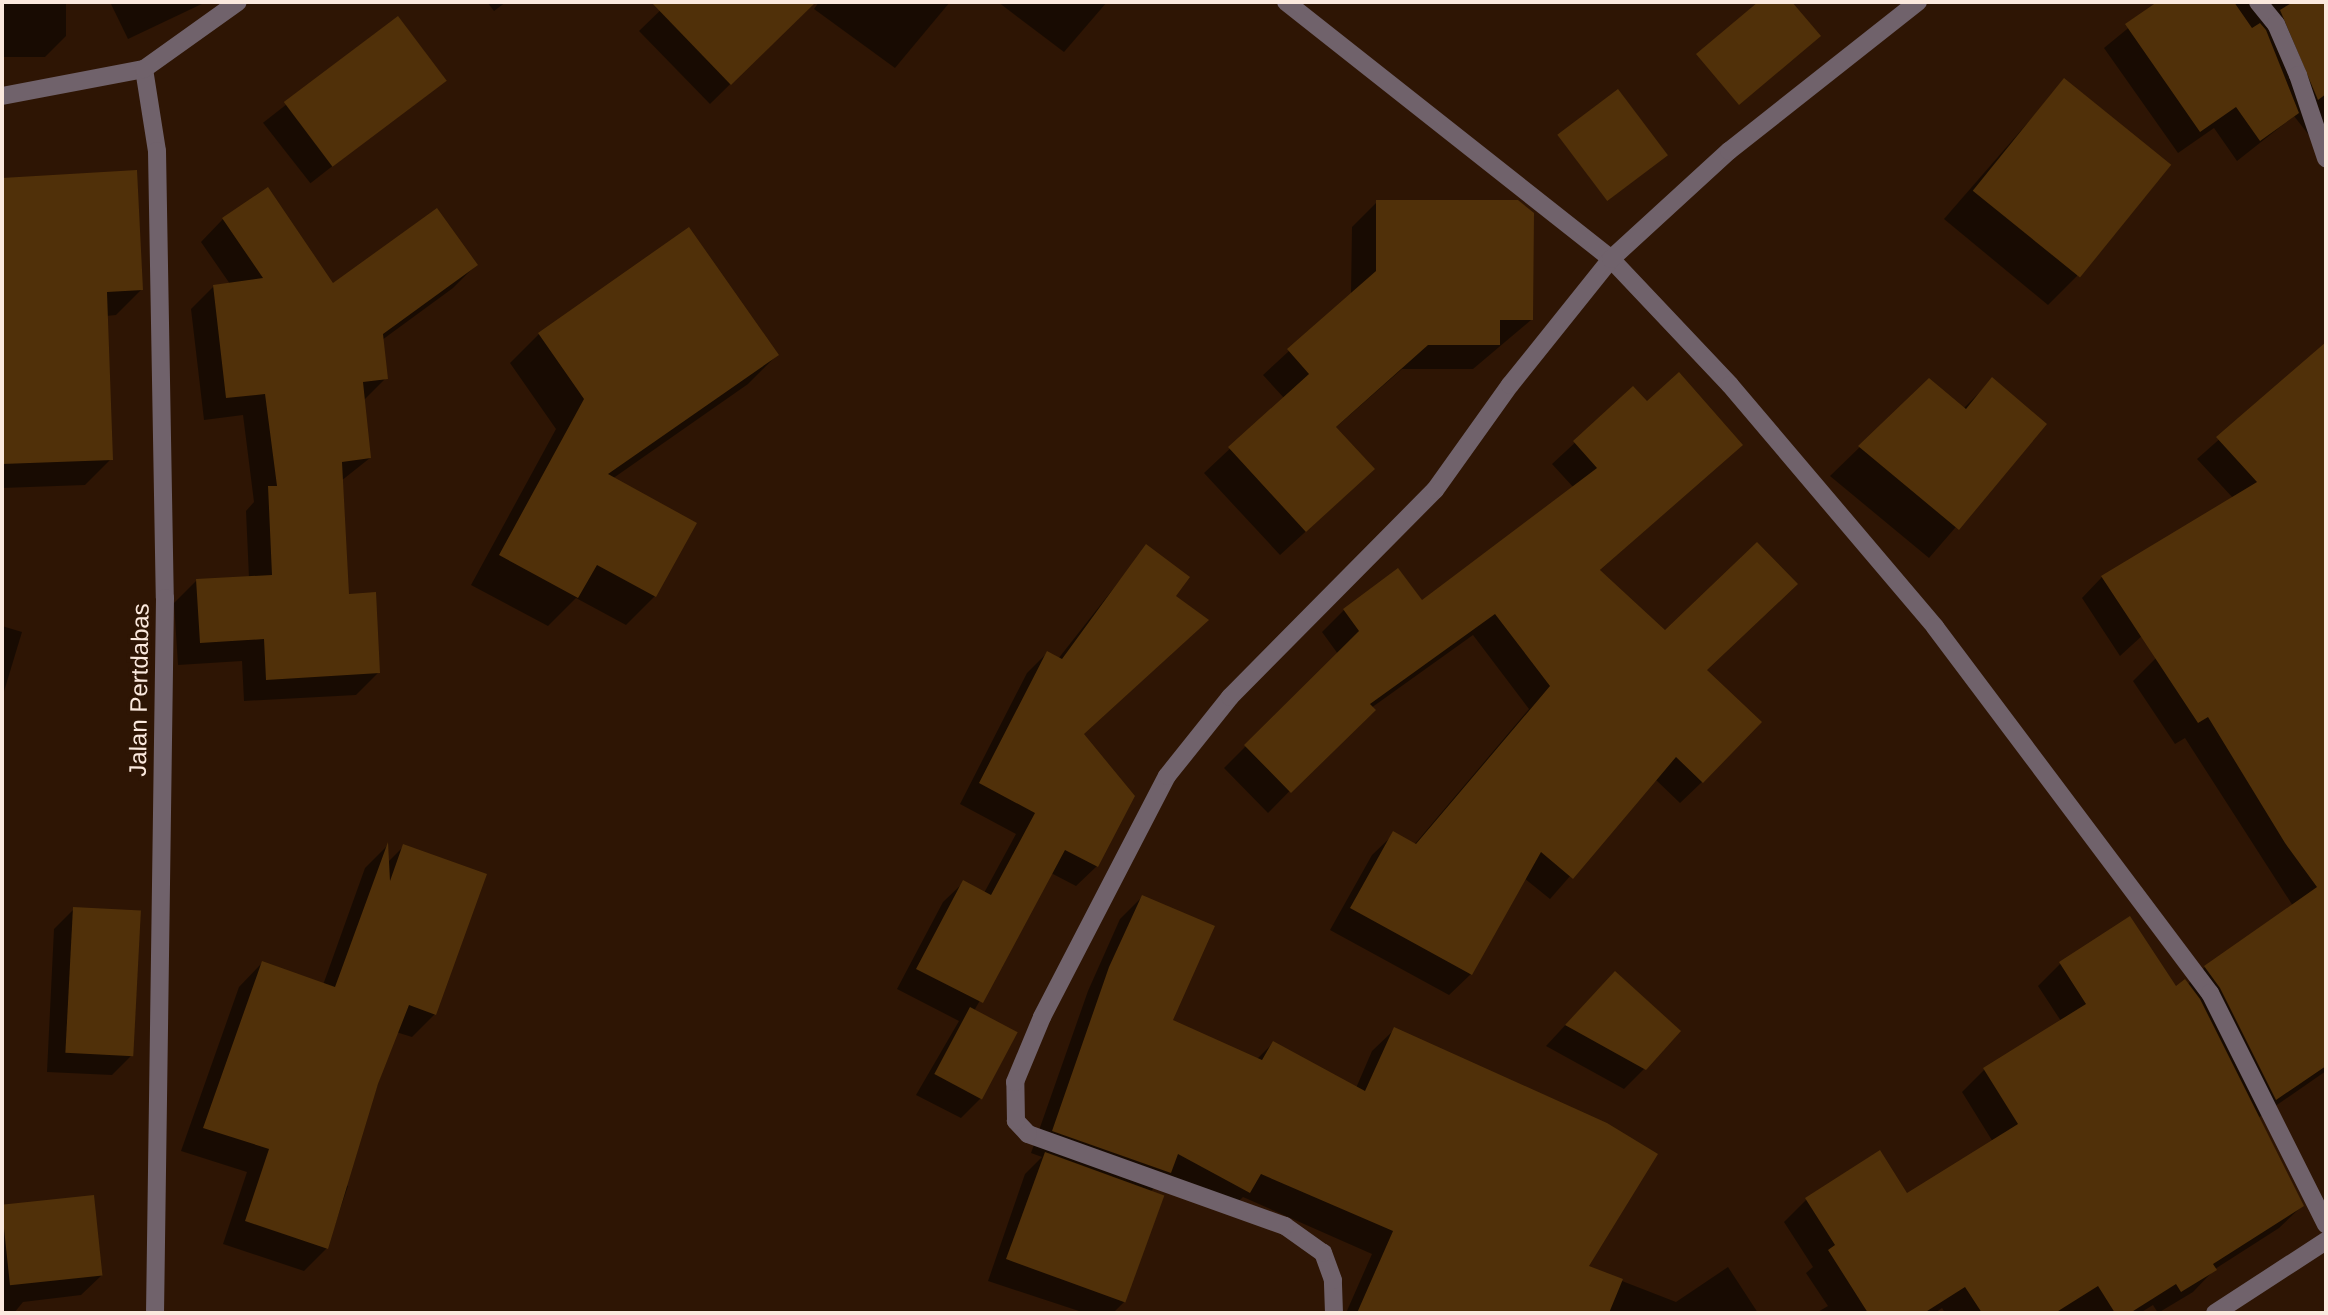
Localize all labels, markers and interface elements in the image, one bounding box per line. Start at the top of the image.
street label: Jalan Pertdabas [123,603,155,777]

